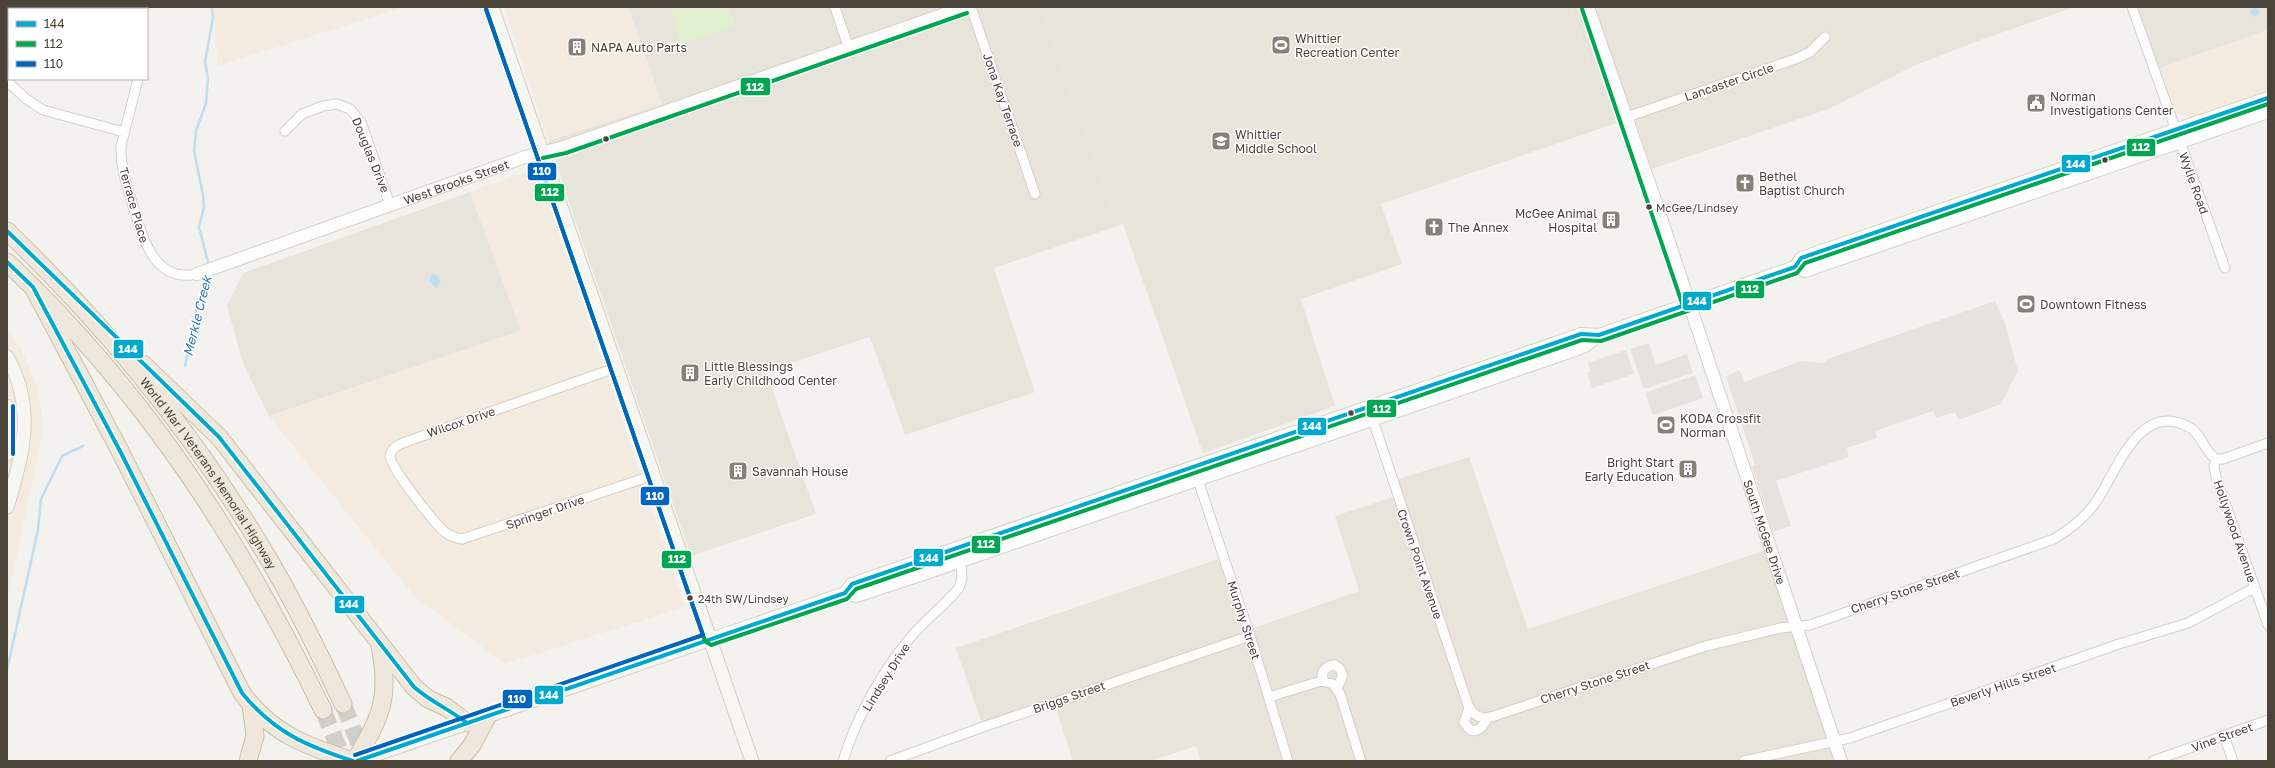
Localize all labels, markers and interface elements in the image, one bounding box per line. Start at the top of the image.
legend [8,8,148,80]
text: 144 [44,16,64,31]
place label: Whittier Recreation Center [1295,31,1399,60]
sports icon: Whittier Recreation Center [1270,34,1292,56]
text: 112 [44,36,63,51]
building icon: NAPA Auto Parts [566,36,588,58]
place label: NAPA Auto Parts [591,40,687,55]
street label: Jona Kay Terrace [980,51,1026,149]
text: 110 [44,56,63,71]
street label: Lancaster Circle [1682,60,1776,104]
line badge: 112 [740,77,771,96]
text: 112 [746,80,764,93]
place label: Norman Investigations Center [2050,89,2174,118]
public building icon: Norman Investigations Center [2025,92,2047,114]
street label: Douglas Drive [349,115,393,195]
place label: Whittier Middle School [1235,127,1317,156]
school or university icon: Whittier Middle School [1210,130,1232,152]
unlabelled marker [601,134,611,144]
line badge: 112 [2126,138,2156,157]
text: 112 [2132,140,2150,153]
street label: Wylie Road [2176,150,2212,216]
line badge: 144 [2061,154,2091,173]
unlabelled marker [2100,155,2110,165]
street label: West Brooks Street [401,156,511,207]
text: 144 [2066,157,2086,170]
line badge: 110 [527,162,557,181]
text: 110 [533,164,551,177]
street label: Terrace Place [116,166,152,245]
place label: Bethel Baptist Church [1759,169,1845,198]
church icon: Bethel Baptist Church [1734,172,1756,194]
line badge: 112 [534,183,565,202]
text: 112 [541,185,559,198]
place label: McGee/Lindsey [1656,201,1738,214]
marker: McGee/Lindsey [1644,202,1654,212]
place label: McGee Animal Hospital [1515,206,1597,235]
building icon: McGee Animal Hospital [1600,209,1622,231]
church icon: The Annex [1423,216,1445,238]
place label: The Annex [1448,220,1509,235]
water label: Merkle Creek [179,273,215,358]
line badge: 112 [1735,280,1765,299]
text: 112 [1741,282,1759,295]
line badge: 144 [1682,291,1712,311]
sports icon: Downtown Fitness [2015,293,2037,315]
text: 144 [1687,294,1707,307]
place label: Downtown Fitness [2040,297,2147,312]
line badge: 144 [113,339,144,359]
text: 144 [118,342,138,355]
place label: Little Blessings Early Childhood Center [704,359,837,388]
building icon: Little Blessings Early Childhood Center [679,362,701,384]
street label: World War I Veterans Memorial Highway [137,374,280,572]
line badge: 112 [1366,399,1397,418]
text: 112 [1373,402,1391,415]
street label: Wilcox Drive [425,403,497,441]
unlabelled marker [1346,408,1356,418]
place label: KODA Crossfit Norman [1680,411,1761,440]
sports icon: KODA Crossfit Norman [1655,414,1677,436]
line badge: 144 [1297,417,1327,436]
text: 144 [1302,419,1322,432]
place label: Bright Start Early Education [1584,455,1674,484]
building icon: Bright Start Early Education [1677,458,1699,480]
building icon: Savannah House [727,460,749,482]
place label: Savannah House [752,464,848,479]
street label: South McGee Drive [1741,478,1789,586]
street label: Hollywood Avenue [2210,478,2260,584]
line badge: 110 [640,486,670,506]
text: 110 [646,489,664,502]
street label: Springer Drive [504,492,586,532]
street label: Crown Point Avenue [1394,507,1446,621]
line badge: 112 [971,535,1001,554]
text: 112 [977,537,995,550]
line badge: 144 [913,548,944,567]
line badge: 112 [661,550,692,569]
text: 144 [919,551,939,564]
text: 112 [668,552,686,565]
street label: Cherry Stone Street [1849,565,1962,617]
street label: Murphy Street [1224,579,1264,662]
place label: 24th SW/Lindsey [698,592,789,605]
marker: 24th SW/Lindsey [685,593,695,603]
line badge: 144 [334,595,365,614]
text: 144 [339,597,359,610]
street label: Lindsey Drive [859,640,913,714]
street label: Cherry Stone Street [1538,657,1652,707]
street label: Beverly Hills Street [1948,660,2058,710]
street label: Briggs Street [1031,678,1107,716]
line badge: 144 [534,685,564,705]
text: 144 [539,688,559,701]
line badge: 110 [502,689,533,709]
text: 110 [508,692,526,705]
street label: Vine Street [2189,719,2255,755]

